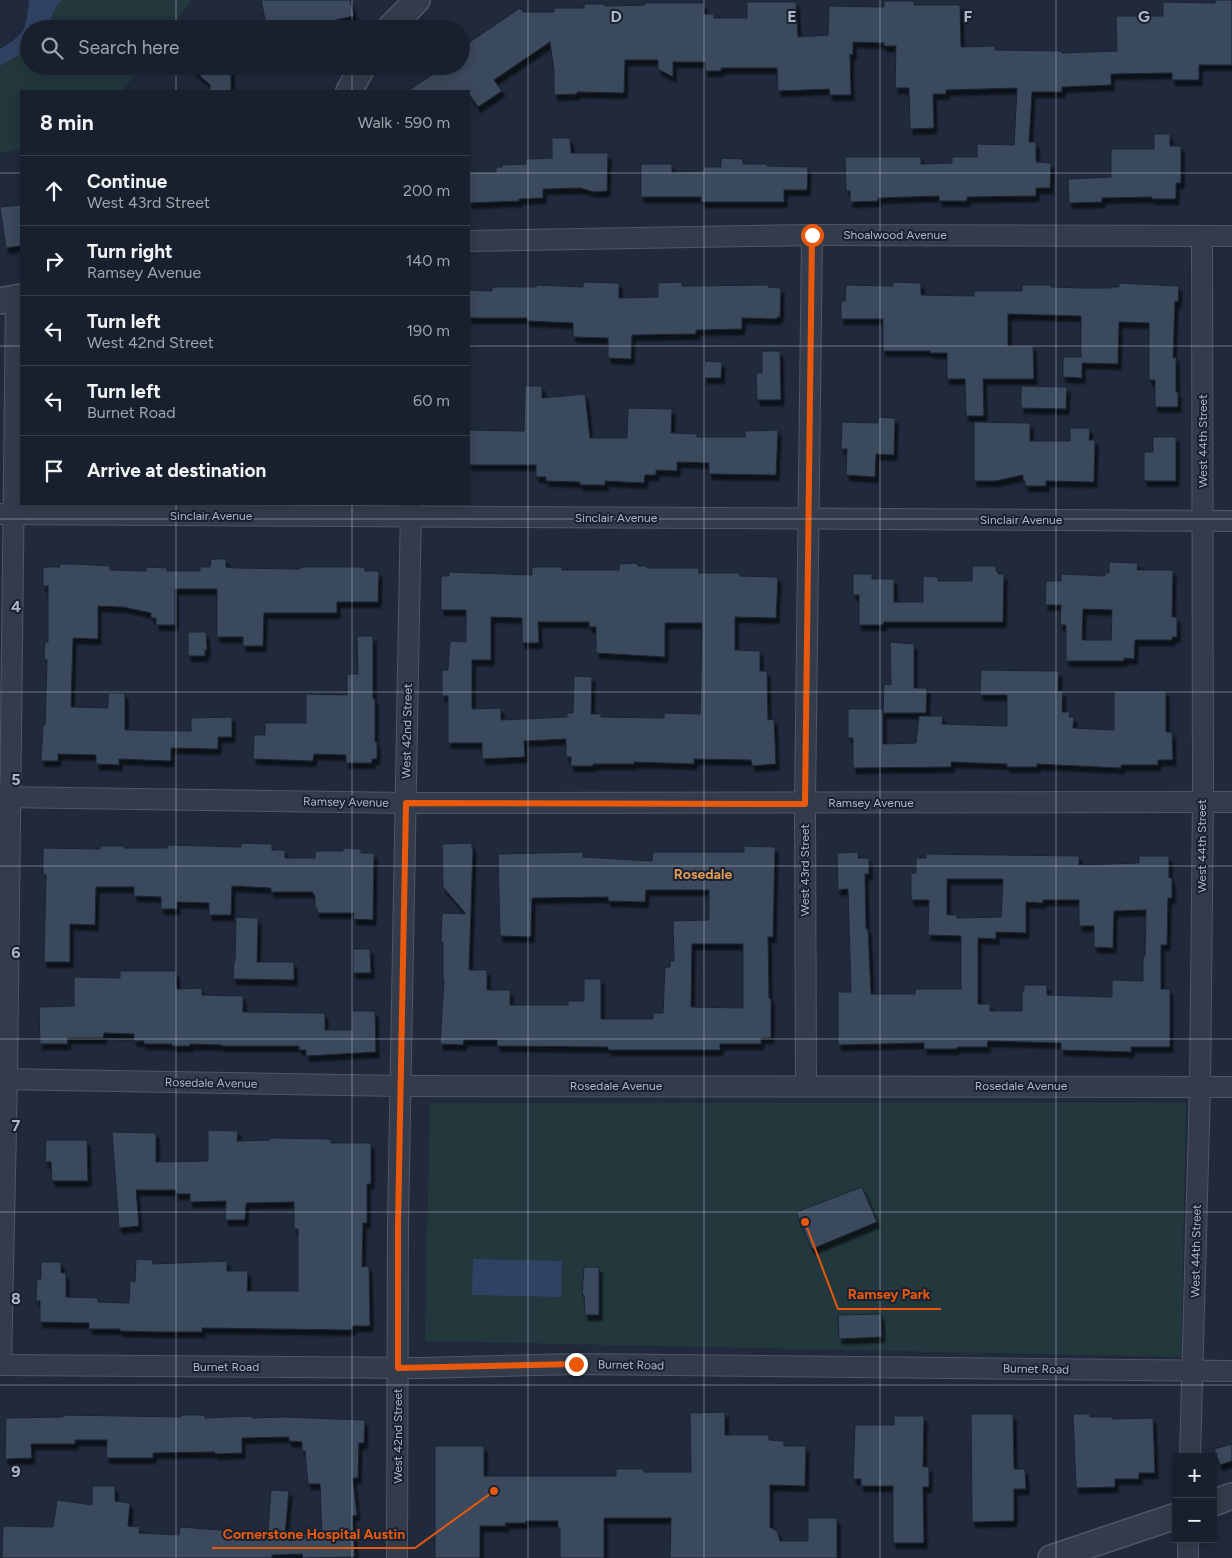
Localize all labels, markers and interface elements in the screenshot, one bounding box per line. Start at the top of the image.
text: D [610,7,622,26]
text: E [787,7,797,26]
text: F [964,7,973,26]
text: G [1138,7,1150,26]
search box [20,20,470,75]
icon: search [38,34,66,62]
text: Search here [78,36,180,59]
text: 8 min [40,110,94,135]
text: Walk · 590 m [358,113,450,132]
text: Continue [87,170,167,193]
icon: ahead [40,177,68,205]
text: 200 m [403,181,450,200]
text: West 43rd Street [87,193,210,212]
route start [801,224,824,247]
street label: Shoalwood Avenue [843,228,947,242]
text: Turn right [87,240,173,263]
icon: right [40,247,68,275]
text: 140 m [406,251,450,270]
text: Ramsey Avenue [87,263,201,282]
text: Turn left [87,310,161,333]
icon: left [40,317,68,345]
text: 190 m [407,321,450,340]
text: West 42nd Street [87,333,214,352]
text: Turn left [87,380,161,403]
icon: left [40,387,68,415]
text: 60 m [413,391,450,410]
street label: West 44th Street [1196,394,1210,488]
text: Burnet Road [87,403,176,422]
icon: arrive [40,457,68,485]
text: Arrive at destination [87,459,266,482]
street label: Sinclair Avenue [170,509,253,523]
street label: Sinclair Avenue [575,511,658,525]
street label: Sinclair Avenue [980,513,1063,527]
text: 4 [11,597,21,616]
street label: West 42nd Street [399,683,415,779]
text: 5 [11,770,21,789]
street label: Ramsey Avenue [303,794,389,810]
street label: Ramsey Avenue [828,796,914,810]
street label: West 44th Street [1195,799,1209,893]
street label: West 43rd Street [798,823,812,916]
district label: Rosedale [674,866,732,883]
text: 6 [11,943,21,962]
street label: Rosedale Avenue [165,1075,258,1091]
street label: Rosedale Avenue [570,1079,663,1093]
street label: Rosedale Avenue [975,1079,1068,1093]
text: 7 [12,1116,21,1135]
street label: West 44th Street [1188,1204,1204,1298]
callout: Ramsey Park [838,1280,941,1309]
text: Ramsey Park [848,1286,931,1303]
text: 8 [11,1289,21,1308]
route end [565,1353,588,1376]
street label: Burnet Road [598,1357,664,1373]
street label: Burnet Road [193,1360,259,1374]
street label: Burnet Road [1003,1361,1069,1377]
street label: West 42nd Street [391,1388,405,1484]
map controls [1172,1453,1217,1543]
button: + [1172,1453,1217,1498]
text: 9 [11,1462,21,1481]
button: − [1172,1498,1217,1543]
callout: Cornerstone Hospital Austin [212,1519,415,1548]
text: Cornerstone Hospital Austin [223,1526,405,1543]

